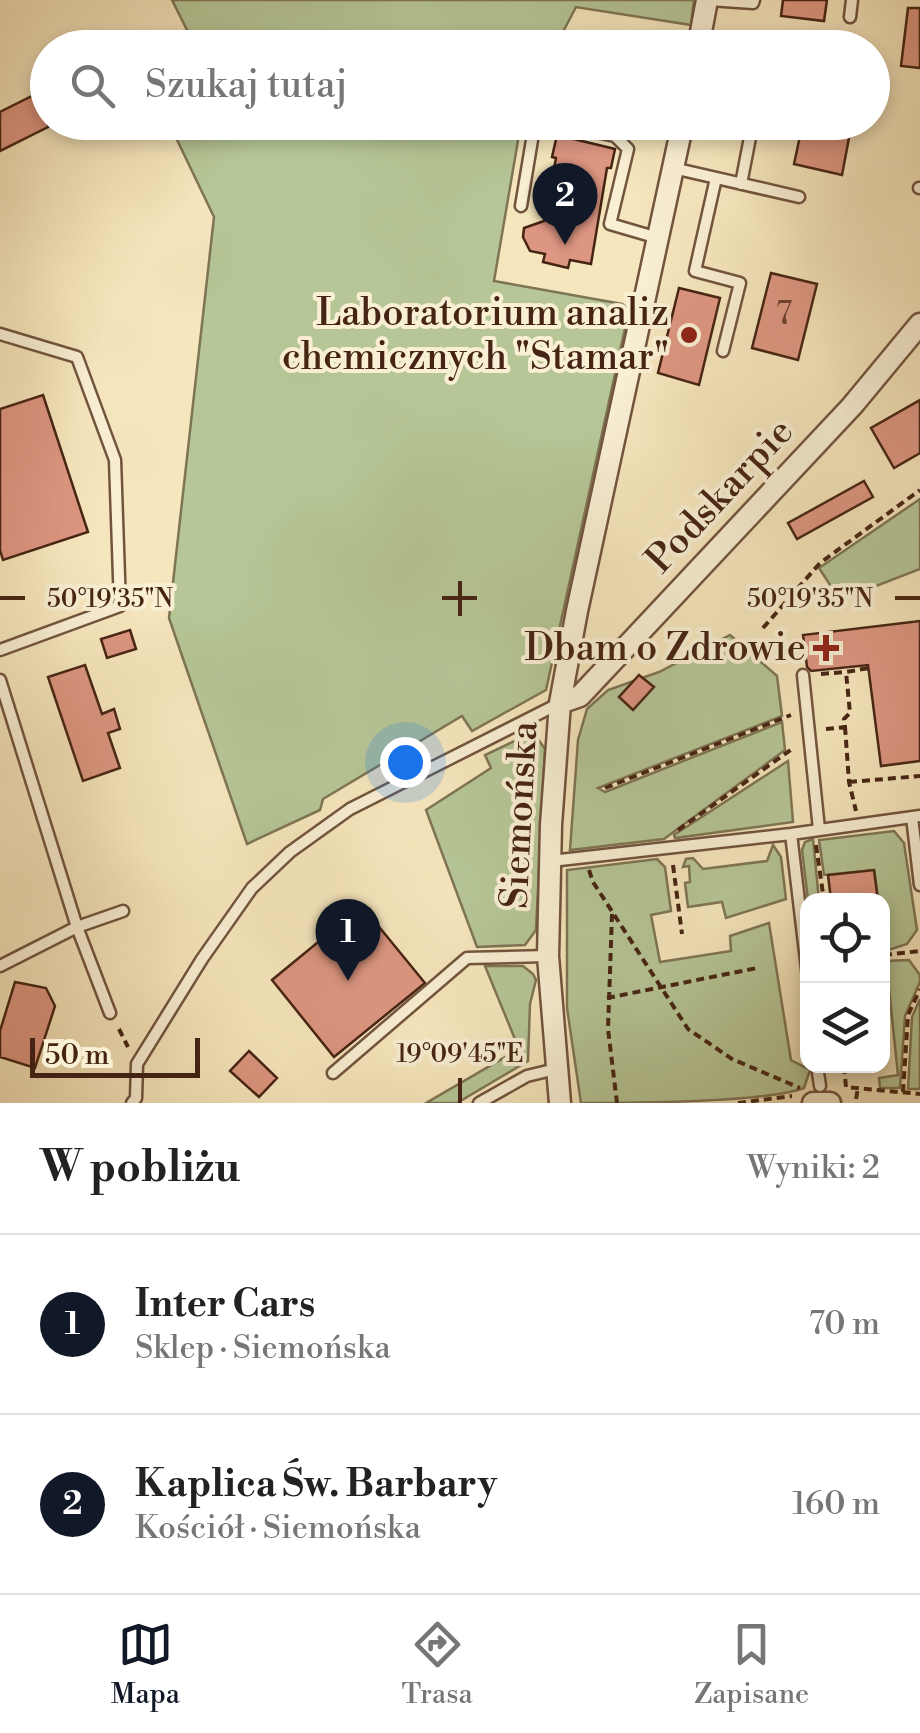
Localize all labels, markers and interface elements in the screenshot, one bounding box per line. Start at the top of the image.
search box [30,30,890,140]
icon: search [65,58,120,113]
text: Szukaj tutaj [145,62,348,109]
pin: 2 [532,162,598,245]
place label: Laboratorium analiz chemicznych "Stamar" [282,290,669,381]
house number: 7 [776,294,792,334]
marker: Laboratorium analiz chemicznych "Stamar" [678,324,700,346]
street label: Podskarpie [637,409,803,583]
text: 50°19'35"N [47,584,173,615]
text: 50°19'35"N [747,584,873,615]
place label: Dbam o Zdrowie [524,625,806,672]
marker: Dbam o Zdrowie [815,637,837,659]
street label: Siemońska [492,719,548,910]
your location [380,737,431,788]
map controls [800,893,890,1073]
button: locate [800,893,890,983]
pin: 1 [316,898,380,981]
button: layers [800,983,890,1073]
scale bar [30,1033,200,1078]
text: 50 m [45,1038,109,1073]
text: 19°09'45"E [396,1039,524,1070]
text: W pobliżu [40,1142,240,1195]
text: Wyniki: 2 [747,1148,880,1188]
text: Inter Cars [135,1281,315,1328]
text: 1 [65,1304,80,1344]
text: 70 m [809,1304,880,1344]
text: Sklep · Siemońska [135,1328,391,1368]
text: Kaplica Św. Barbary [135,1461,497,1508]
text: 2 [62,1484,83,1524]
text: 160 m [792,1484,880,1524]
text: Kościół · Siemońska [135,1508,421,1548]
tab: Mapa [111,1617,180,1712]
tab: Trasa [402,1617,473,1712]
tab: Zapisane [694,1617,809,1712]

